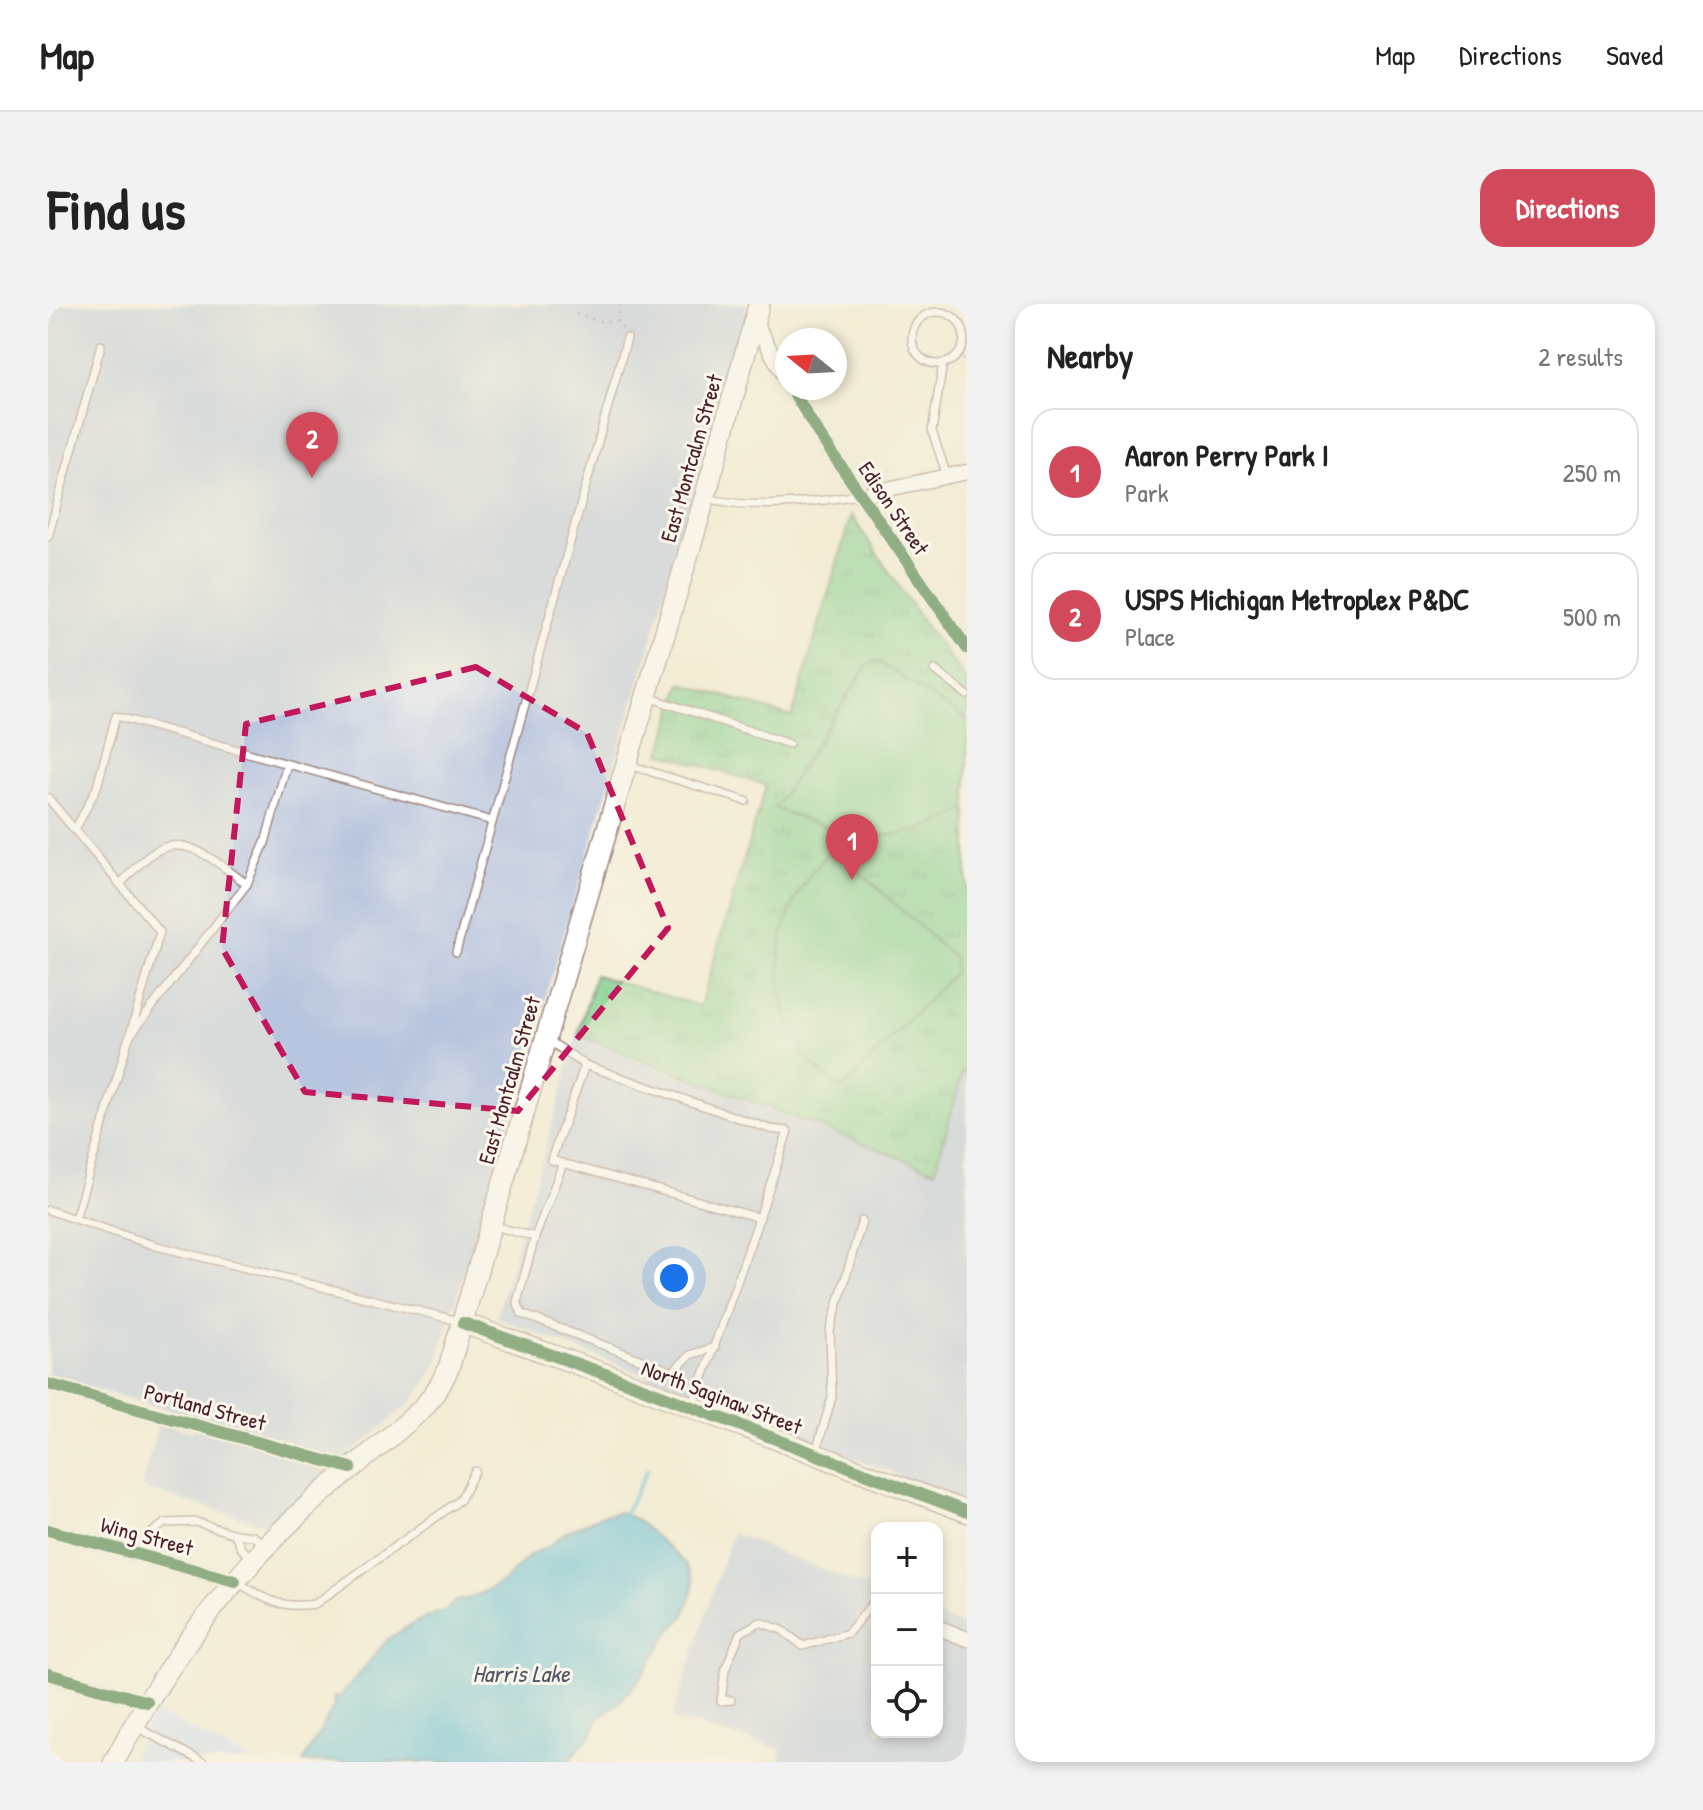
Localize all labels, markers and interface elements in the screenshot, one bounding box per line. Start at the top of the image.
text: Map [40,29,94,81]
text: Map [1375,36,1415,74]
text: Directions [1459,36,1562,74]
text: Saved [1606,36,1663,74]
button: Directions [1480,169,1655,247]
text: Find us [48,171,186,246]
north arrow [775,328,847,400]
text: Nearby [1047,333,1133,379]
text: 2 results [1538,339,1623,374]
street label: East Montcalm Street [653,370,729,545]
pin: 2 [286,412,338,478]
text: Aaron Perry Park I [1125,435,1329,475]
street label: Edison Street [852,455,937,561]
text: 1 [1070,455,1080,490]
text: 250 m [1563,455,1621,490]
text: Park [1125,475,1169,510]
text: USPS Michigan Metroplex P&DC [1125,579,1469,619]
text: 2 [1069,599,1081,634]
text: 500 m [1563,599,1621,634]
text: Place [1125,619,1175,654]
pin: 1 [826,814,878,880]
street label: East Montcalm Street [471,992,547,1167]
your location [654,1258,694,1298]
street label: North Saginaw Street [638,1353,807,1442]
street label: Portland Street [141,1376,270,1438]
street label: Wing Street [97,1509,197,1563]
map controls [871,1522,943,1738]
button: + [871,1522,943,1594]
button: − [871,1594,943,1666]
water label: Harris Lake [472,1657,571,1689]
button: locate [871,1666,943,1738]

